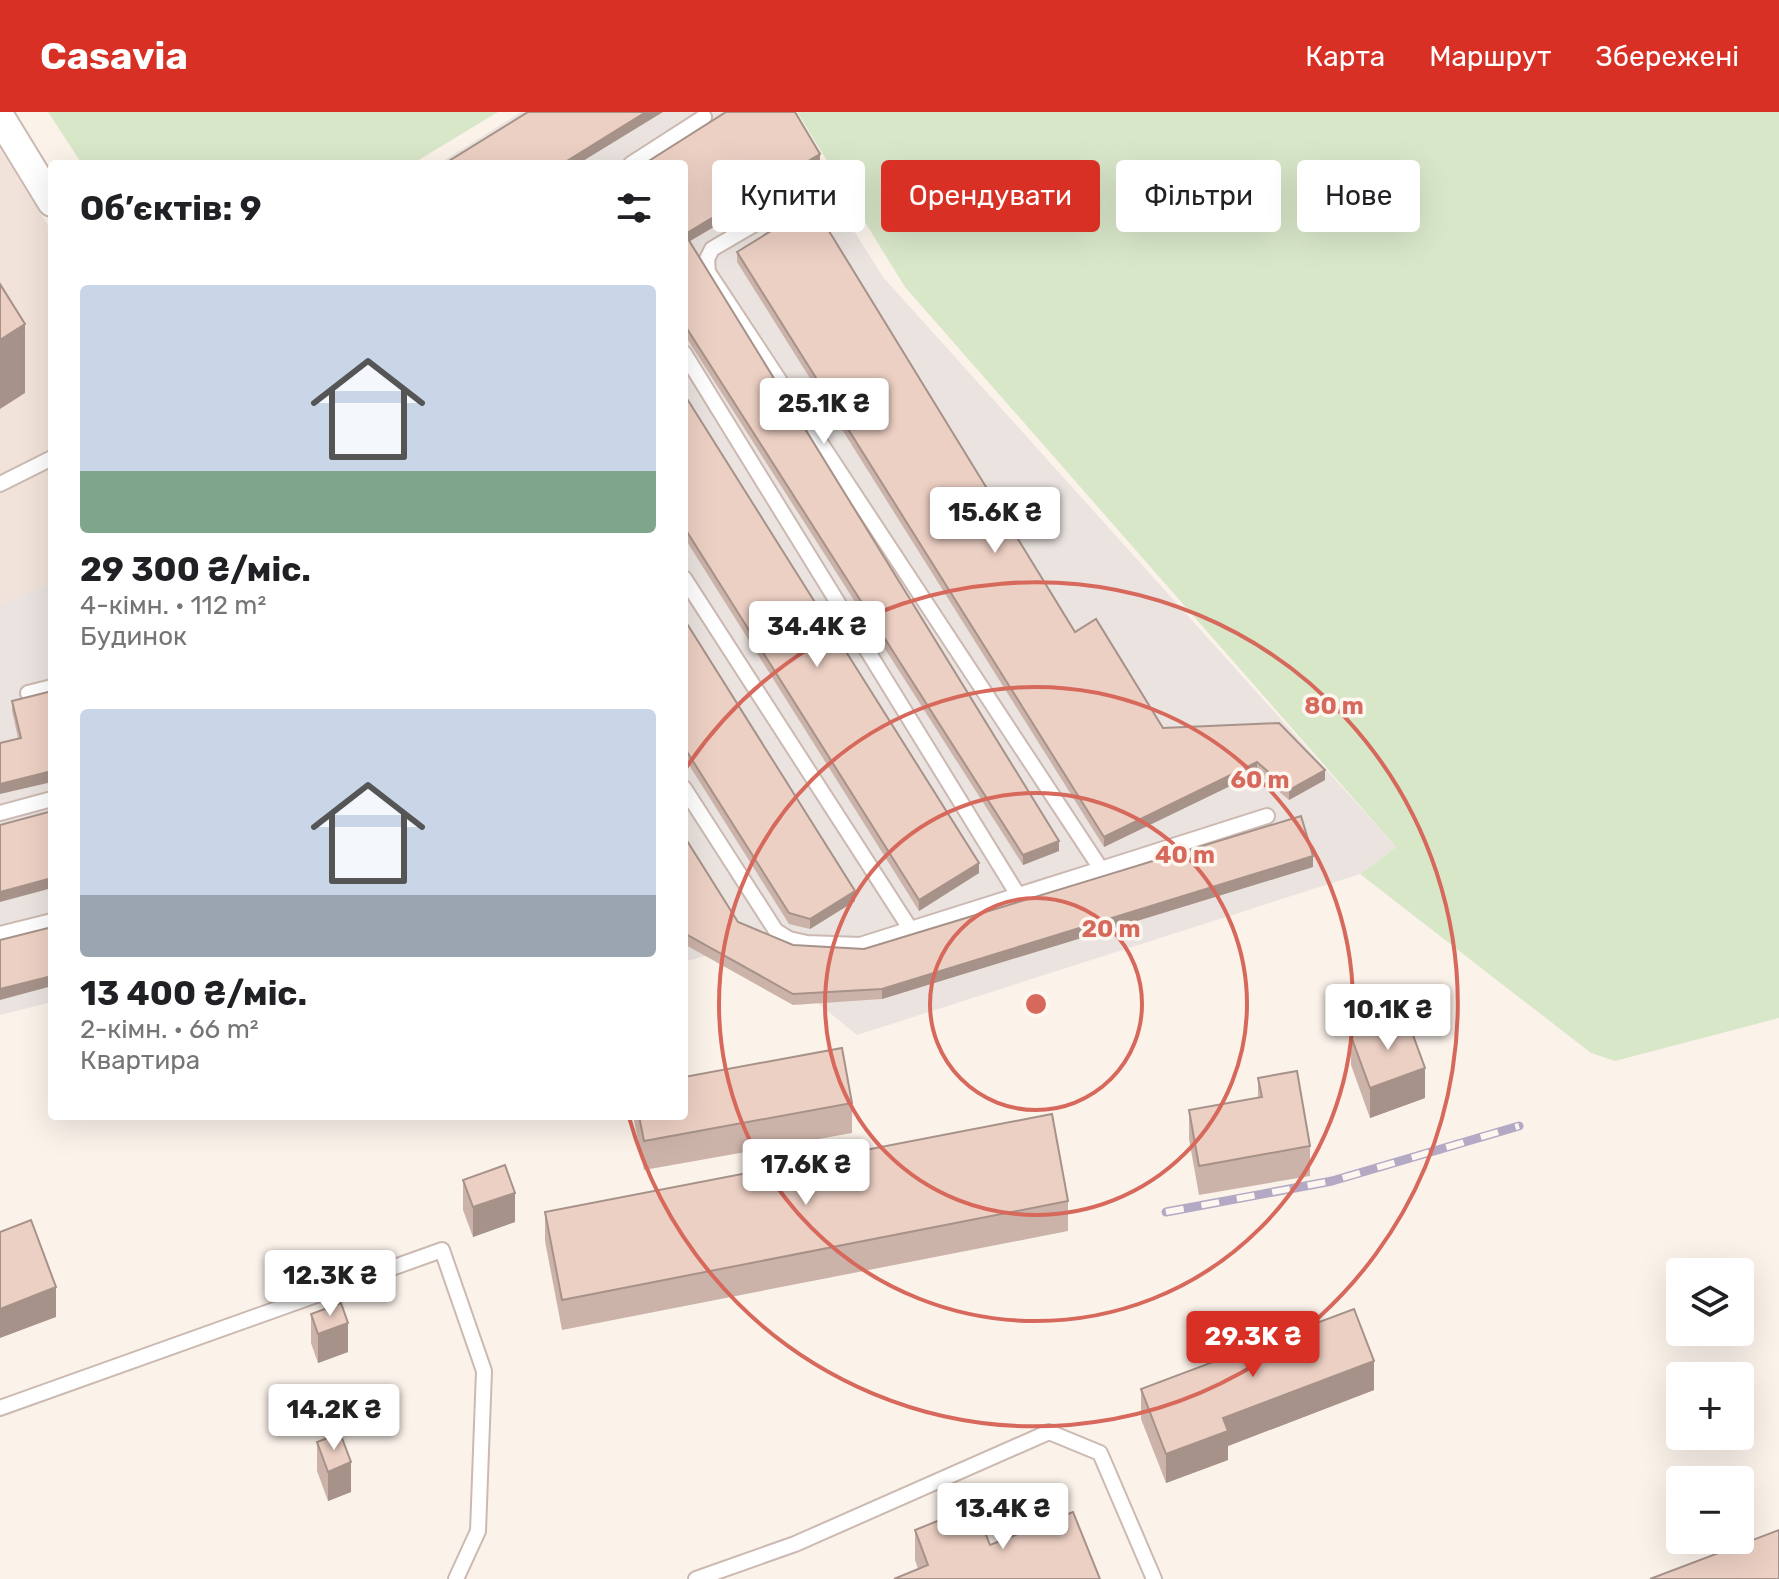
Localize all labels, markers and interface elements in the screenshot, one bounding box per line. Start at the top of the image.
text: Casavia [40,33,188,79]
text: Карта [1305,40,1385,73]
text: Маршрут [1429,40,1551,73]
text: Збережені [1595,40,1739,73]
chip: Купити [712,160,865,232]
chip: Орендувати [881,160,1100,232]
chip: Фільтри [1116,160,1281,232]
chip: Нове [1297,160,1420,232]
icon: filters [612,186,656,230]
text: Об’єктів: 9 [80,188,262,229]
icon: home [296,337,440,481]
pin: 25.1K ₴ [750,378,898,446]
text: 25.1K ₴ [778,388,870,419]
pin: 15.6K ₴ [921,487,1069,555]
text: 15.6K ₴ [948,497,1042,528]
text: 29 300 ₴/міс. [80,549,311,590]
text: 4-кімн. · 112 m² [80,590,266,621]
pin: 34.4K ₴ [743,601,891,669]
text: 34.4K ₴ [767,611,867,642]
text: Будинок [80,621,187,652]
text: 80 m [1304,692,1364,720]
icon: home [296,761,440,905]
text: 60 m [1230,766,1290,794]
text: 40 m [1155,841,1215,869]
text: 20 m [1081,915,1141,943]
text: 13 400 ₴/міс. [80,973,307,1014]
pin: 10.1K ₴ [1314,984,1462,1052]
centre of rings [1022,990,1050,1018]
text: 10.1K ₴ [1343,994,1433,1025]
text: 2-кімн. · 66 m² [80,1014,259,1045]
text: Квартира [80,1045,200,1076]
pin: 17.6K ₴ [732,1139,880,1207]
text: 17.6K ₴ [761,1149,851,1180]
pin: 12.3K ₴ [256,1250,404,1318]
map controls [1666,1258,1754,1554]
button: layers [1666,1258,1754,1346]
text: 12.3K ₴ [283,1260,377,1291]
pin: 29.3K ₴ [1179,1311,1327,1379]
text: 29.3K ₴ [1204,1321,1302,1352]
button: + [1666,1362,1754,1450]
pin: 14.2K ₴ [260,1384,408,1452]
text: 14.2K ₴ [286,1394,382,1425]
button: − [1666,1466,1754,1554]
pin: 13.4K ₴ [929,1483,1077,1551]
text: 13.4K ₴ [955,1493,1051,1524]

